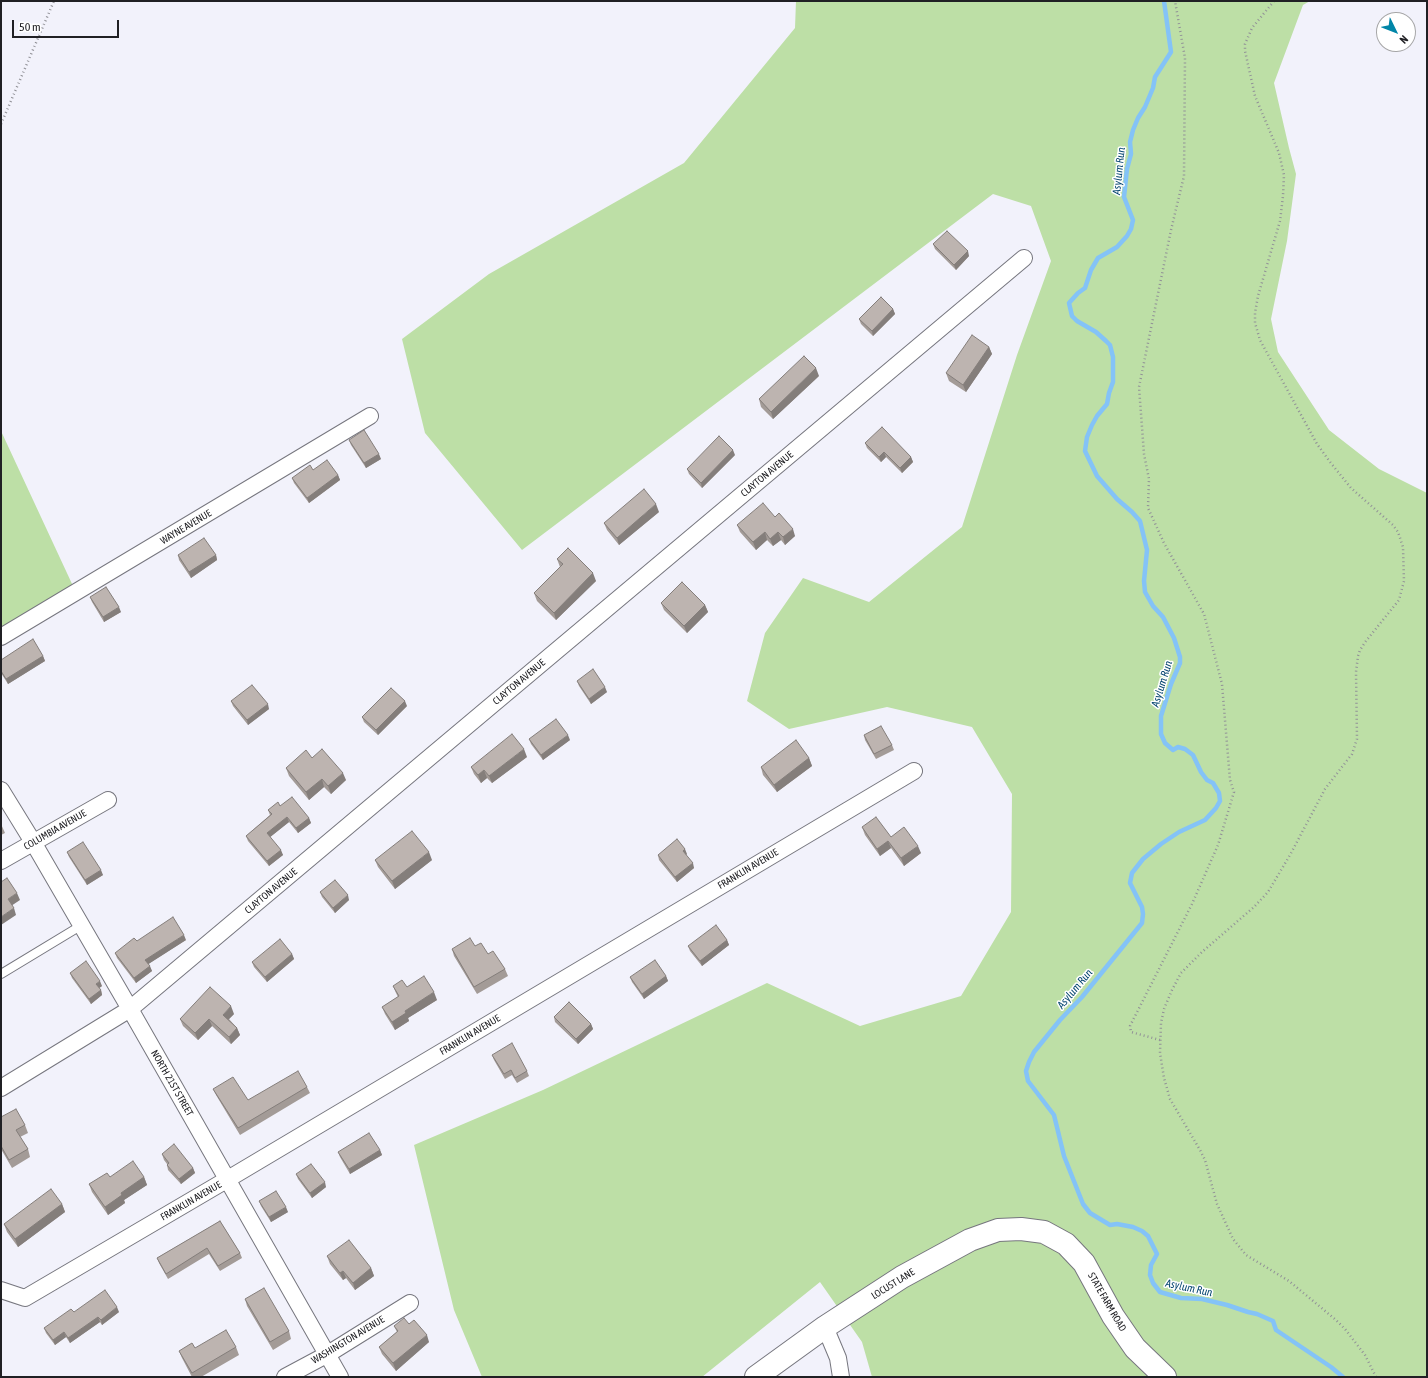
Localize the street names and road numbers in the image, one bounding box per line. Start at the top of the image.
street label: CLAYTON AVENUE [738,449,796,499]
street label: WAYNE AVENUE [158,507,214,547]
street label: CLAYTON AVENUE [490,657,548,707]
street label: COLUMBIA AVENUE [22,807,88,853]
street label: FRANKLIN AVENUE [716,846,780,892]
street label: CLAYTON AVENUE [242,866,300,916]
street label: FRANKLIN AVENUE [438,1012,502,1058]
street label: NORTH 21ST STREET [148,1048,196,1118]
street label: FRANKLIN AVENUE [158,1179,224,1223]
street label: LOCUST LANE [869,1266,917,1302]
street label: STATE FARM ROAD [1085,1271,1129,1333]
street label: WASHINGTON AVENUE [309,1314,387,1366]

